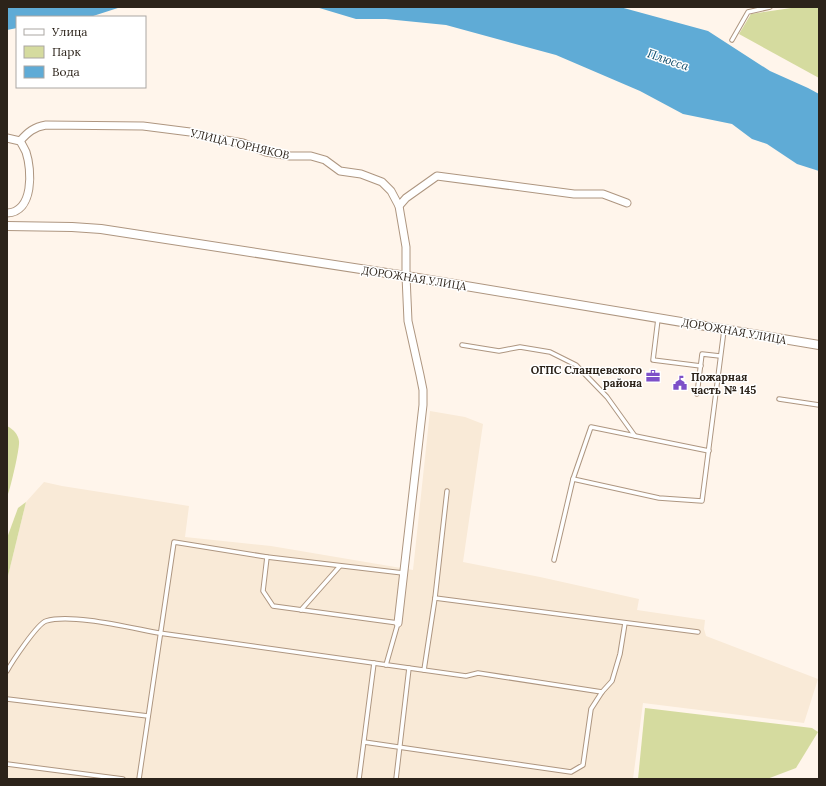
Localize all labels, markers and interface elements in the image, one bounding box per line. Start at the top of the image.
legend [16,16,146,88]
text: Улица [51,24,88,39]
text: Парк [52,44,81,59]
water label: Плюсса [645,45,691,74]
text: Вода [52,64,80,79]
street label: УЛИЦА ГОРНЯКОВ [188,126,291,162]
street label: ДОРОЖНАЯ УЛИЦА [360,263,469,293]
street label: ДОРОЖНАЯ УЛИЦА [680,315,789,347]
place label: ОГПС Сланцевского района [531,363,642,390]
office icon: ОГПС Сланцевского района [645,368,661,384]
place label: Пожарная часть № 145 [691,370,756,397]
public building icon: Пожарная часть № 145 [672,375,688,391]

